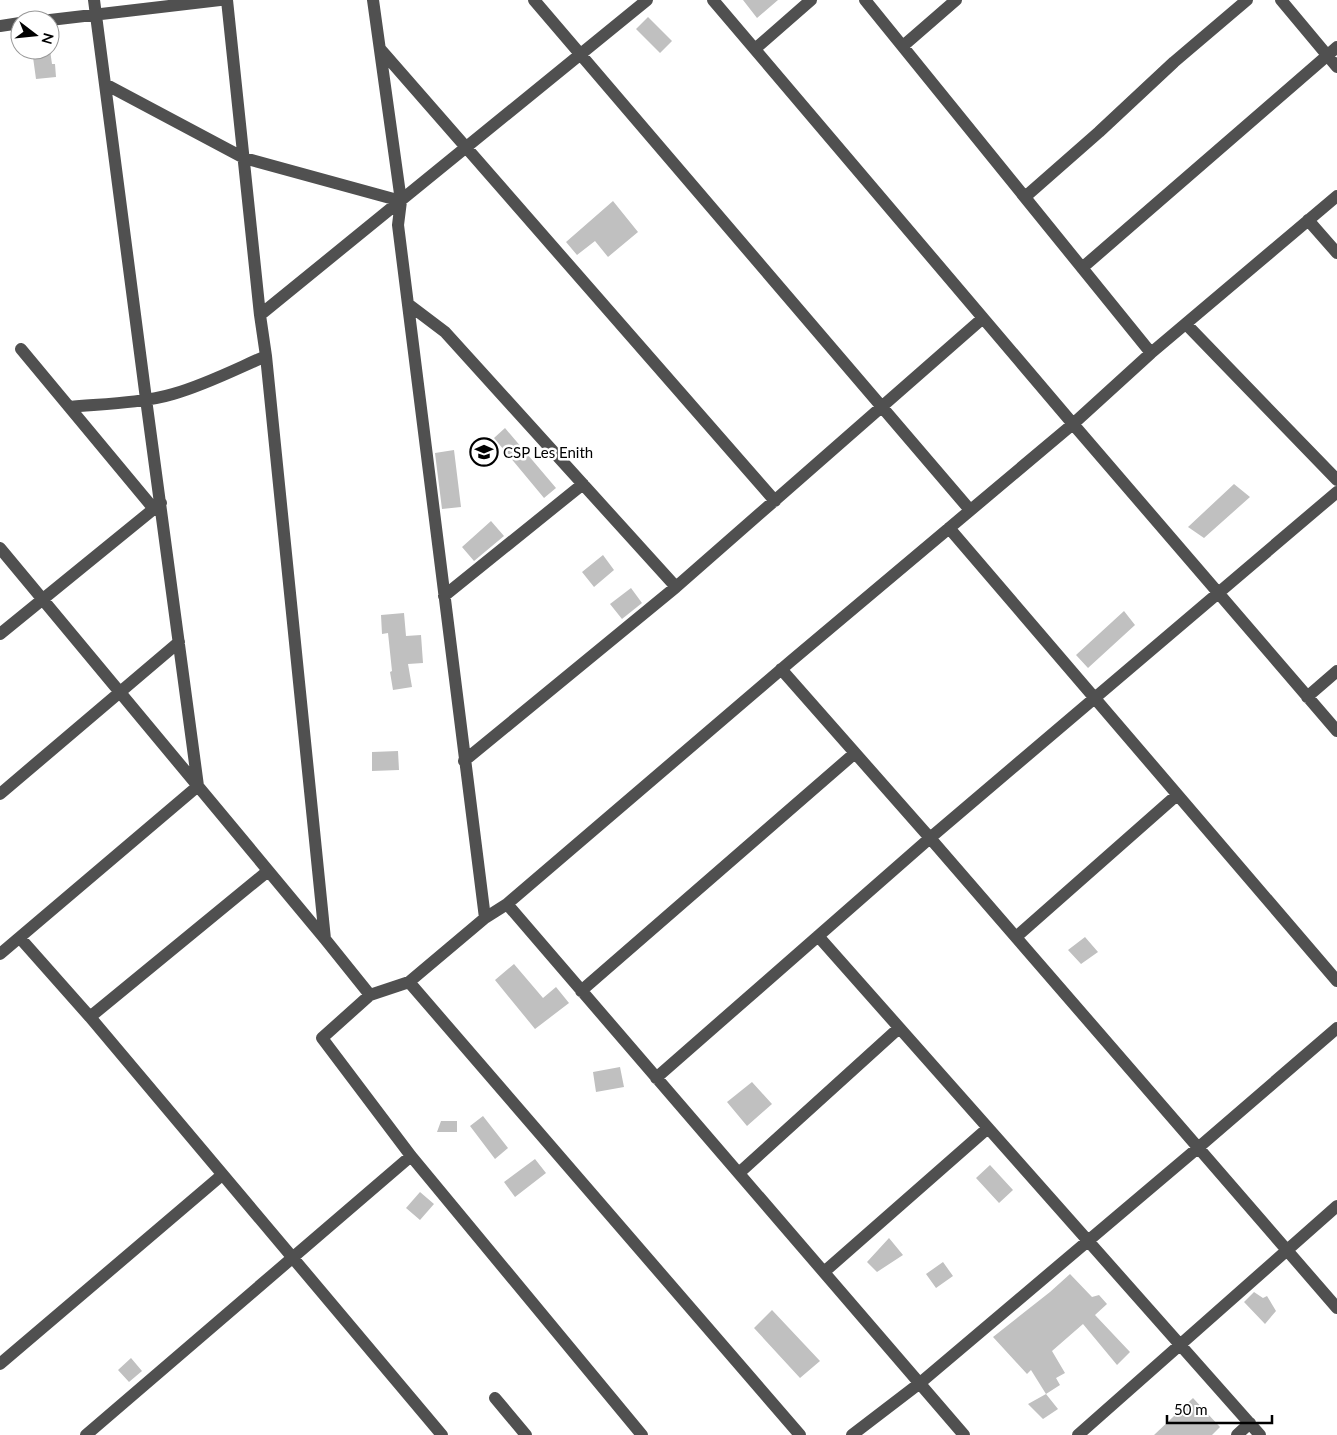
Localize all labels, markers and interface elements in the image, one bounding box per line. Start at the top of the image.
north arrow [10,10,60,60]
text: N [38,31,58,46]
school or university icon: CSP Les Enith [469,437,499,467]
place label: CSP Les Enith [503,443,593,461]
scale bar [1167,1392,1272,1424]
text: 50 m [1174,1400,1208,1418]

